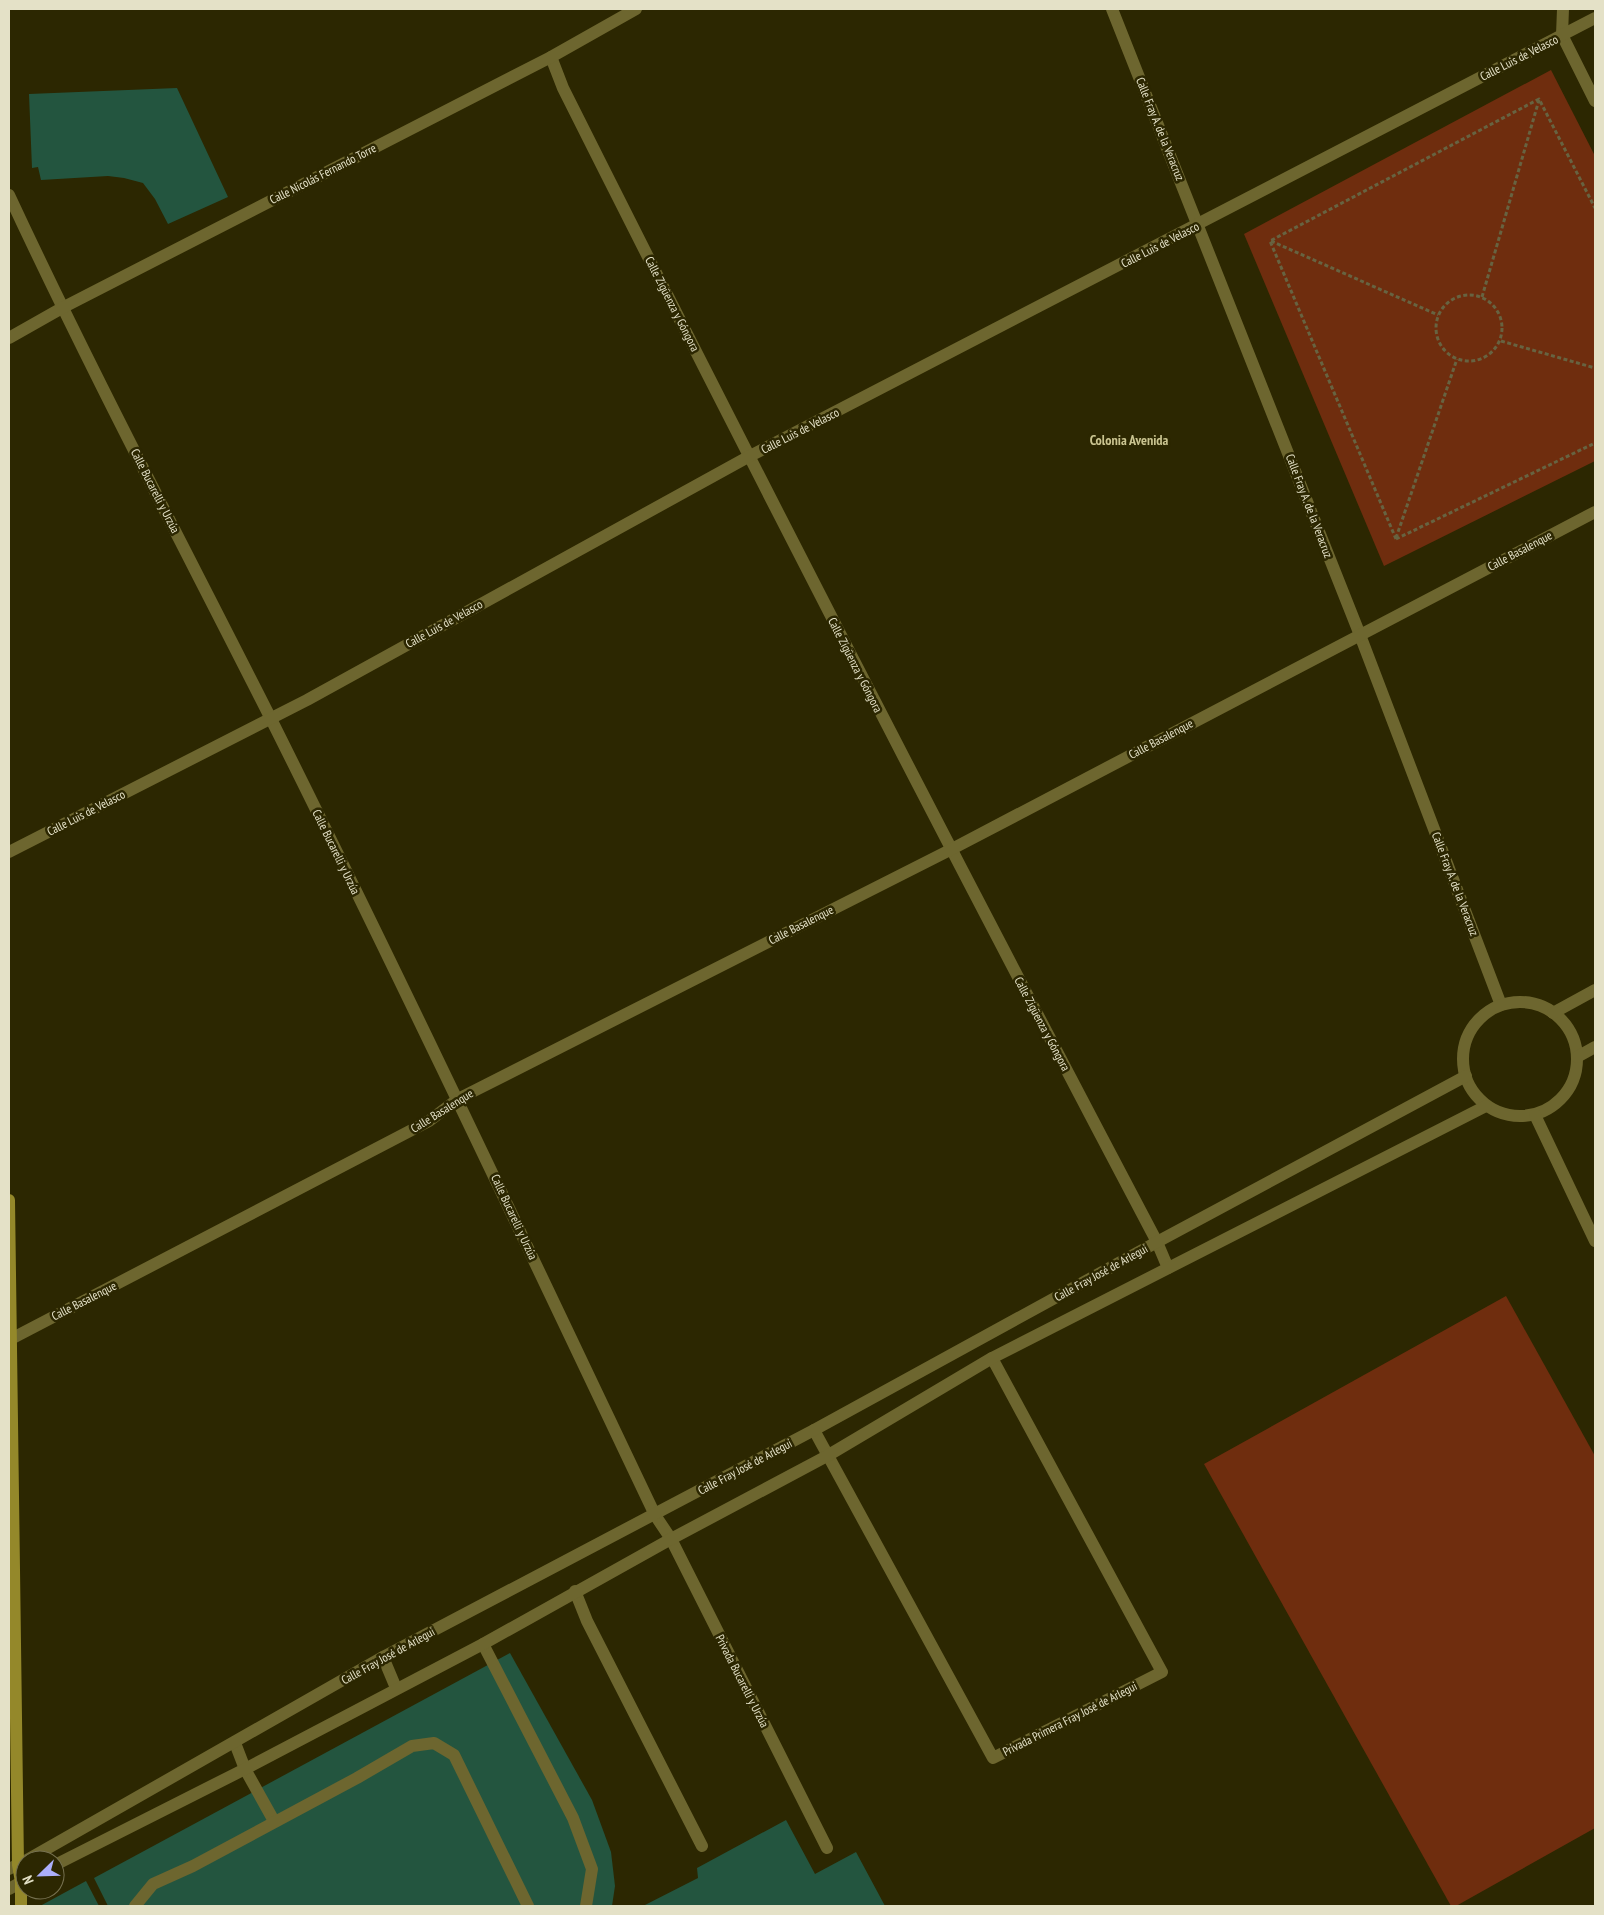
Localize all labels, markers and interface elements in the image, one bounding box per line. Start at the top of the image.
street label: Calle Luis de Velasco [1477,31,1560,84]
street label: Calle Fray A. de la Veracruz [1133,75,1188,183]
street label: Calle Nicolás Fernando Torre [267,140,379,207]
street label: Calle Luis de Velasco [1118,218,1201,271]
street label: Calle Zigüenza y Góngora [642,254,703,354]
street label: Calle Luis de Velasco [758,404,841,457]
district label: Colonia Avenida [1090,431,1169,449]
street label: Calle Bucarelli y Urzúa [128,446,183,536]
street label: Calle Fray A. de la Veracruz [1283,452,1336,560]
street label: Calle Basalenque [1485,527,1555,574]
street label: Calle Luis de Velasco [403,596,485,651]
street label: Calle Zigüenza y Góngora [825,615,886,715]
street label: Calle Basalenque [1126,715,1196,762]
street label: Calle Luis de Velasco [44,786,127,839]
street label: Calle Bucarelli y Urzúa [309,807,364,897]
street label: Calle Fray A. de la Veracruz [1429,830,1482,938]
street label: Calle Basalenque [766,902,836,947]
street label: Calle Zigüenza y Góngora [1011,974,1074,1074]
street label: Calle Basalenque [408,1085,476,1136]
street label: Calle Bucarelli y Urzúa [488,1172,541,1262]
street label: Calle Fray José de Arlegui [1051,1241,1150,1304]
street label: Calle Basalenque [49,1278,119,1323]
street label: Calle Fray José de Arlegui [695,1435,794,1498]
street label: Calle Fray José de Arlegui [338,1624,437,1687]
street label: Privada Bucarelli y Urzúa [713,1632,772,1730]
street label: Privada Primera Fray José de Arlegui [1000,1678,1139,1759]
north arrow [15,1850,65,1900]
text: N [18,1873,38,1887]

